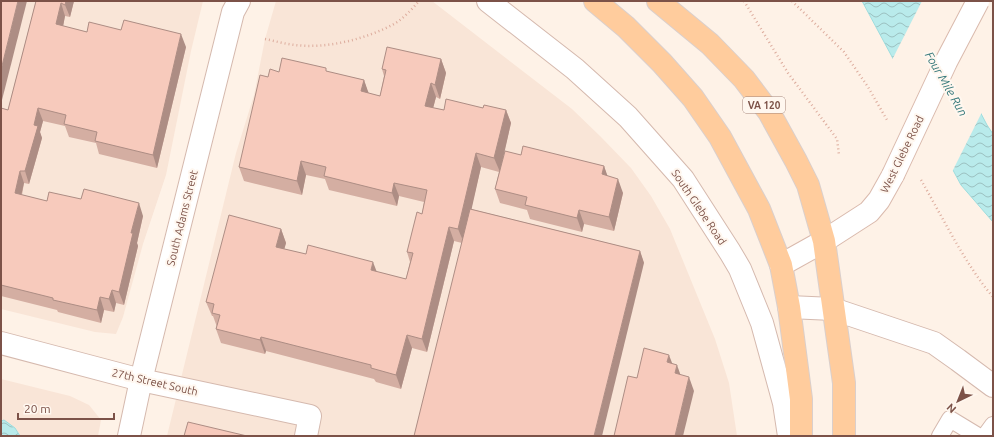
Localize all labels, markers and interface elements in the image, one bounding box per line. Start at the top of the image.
water label: Four Mile Run [923,49,970,118]
road number: VA 120 [743,97,785,113]
street label: West Glebe Road [878,113,926,195]
street label: South Glebe Road [669,167,729,247]
street label: South Adams Street [164,168,200,267]
street label: 27th Street South [111,366,199,398]
north arrow [938,381,978,421]
scale bar [18,395,114,421]
text: N [944,401,958,416]
text: 20 m [24,402,51,415]

